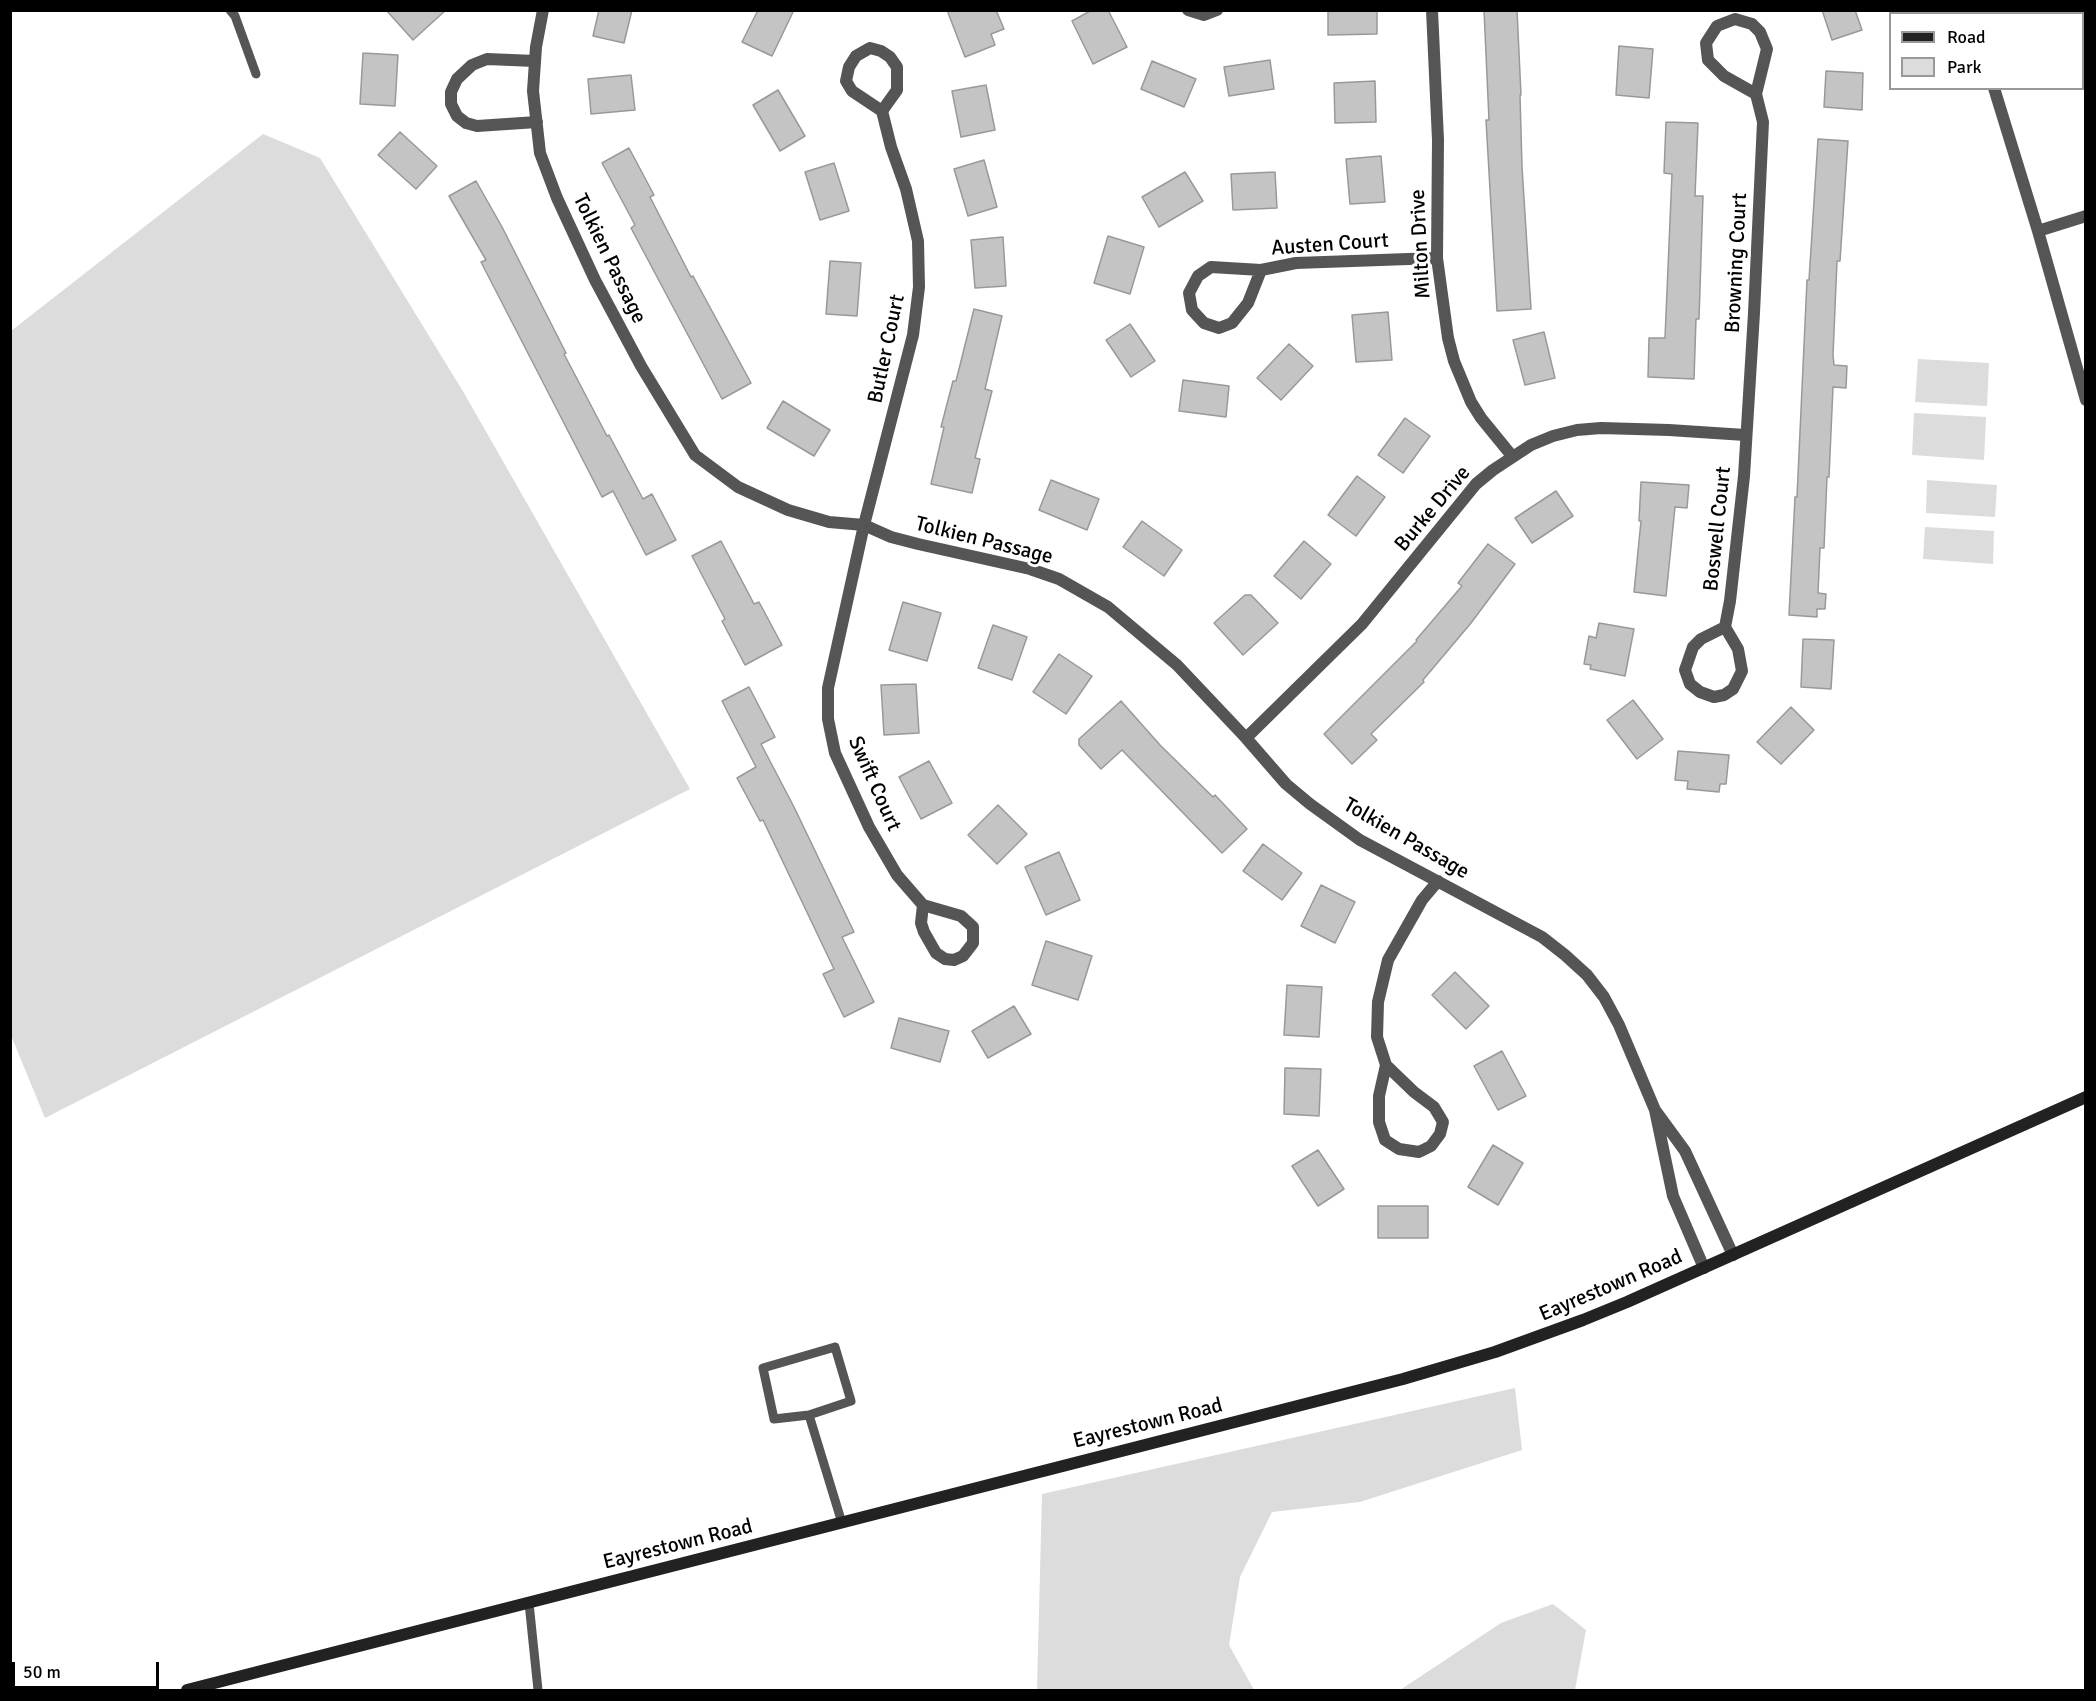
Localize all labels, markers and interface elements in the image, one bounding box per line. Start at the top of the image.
legend [1889,12,2084,90]
text: Road [1947,26,1986,48]
text: Park [1947,56,1982,78]
street label: Milton Drive [1406,189,1436,299]
street label: Tolkien Passage [567,190,651,328]
street label: Browning Court [1721,192,1753,334]
street label: Austen Court [1271,228,1389,262]
street label: Butler Court [863,292,911,406]
street label: Burke Drive [1390,461,1476,557]
street label: Boswell Court [1699,465,1737,593]
street label: Tolkien Passage [913,512,1055,570]
street label: Swift Court [842,733,906,835]
street label: Tolkien Passage [1339,793,1473,885]
street label: Eayrestown Road [1536,1245,1686,1327]
street label: Eayrestown Road [1071,1393,1225,1455]
street label: Eayrestown Road [601,1514,755,1576]
scale bar [15,1650,162,1688]
text: 50 m [23,1661,61,1683]

